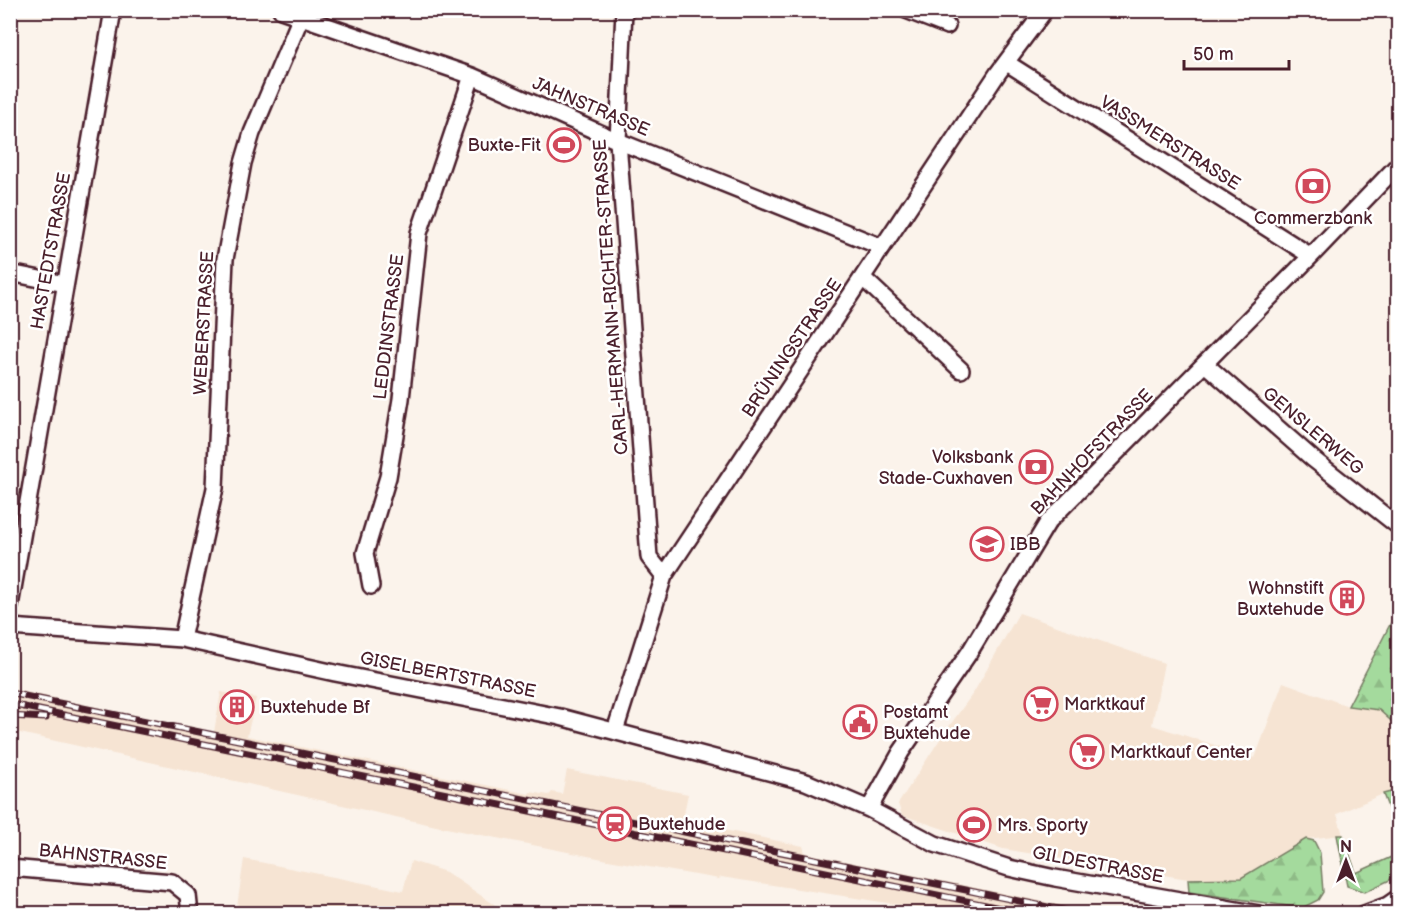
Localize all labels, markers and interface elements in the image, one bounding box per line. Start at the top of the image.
scale bar [1184,33,1289,71]
text: 50 m [1193,44,1234,65]
street label: JAHNSTRASSE [529,73,653,141]
street label: VASSMERSTRASSE [1096,91,1244,195]
sports icon: Buxte-Fit [546,127,582,163]
place label: Buxte-Fit [468,135,541,156]
street label: CARL-HERMANN-RICHTER-STRASSE [589,138,633,456]
bank icon: Commerzbank [1295,168,1331,204]
street label: HASTEDTSTRASSE [27,171,75,331]
place label: Commerzbank [1254,208,1372,229]
street label: WEBERSTRASSE [190,250,218,395]
street label: LEDDINSTRASSE [370,253,408,401]
street label: BRÜNINGSTRASSE [737,274,846,421]
street label: GENSLERWEG [1258,383,1368,479]
street label: BAHNHOFSTRASSE [1027,385,1157,519]
place label: Volksbank Stade-Cuxhaven [879,447,1013,489]
bank icon: Volksbank Stade-Cuxhaven [1018,449,1054,485]
school or university icon: IBB [969,526,1005,562]
place label: IBB [1010,534,1040,555]
place label: Wohnstift Buxtehude [1237,578,1324,620]
building icon: Wohnstift Buxtehude [1329,580,1365,616]
street label: GISELBERTSTRASSE [358,648,538,702]
supermarket icon: Marktkauf [1023,686,1059,722]
building icon: Buxtehude Bf [219,689,255,725]
place label: Marktkauf [1064,694,1146,715]
place label: Buxtehude Bf [260,697,371,718]
place label: Postamt Buxtehude [883,702,971,744]
public building icon: Postamt Buxtehude [842,704,878,740]
supermarket icon: Marktkauf Center [1069,734,1105,770]
place label: Marktkauf Center [1110,742,1253,763]
station icon: Buxtehude [597,806,633,842]
sports icon: Mrs. Sporty [956,807,992,843]
place label: Buxtehude [638,814,726,835]
place label: Mrs. Sporty [997,815,1089,836]
north arrow [1316,831,1376,891]
text: N [1340,838,1352,857]
street label: BAHNSTRASSE [38,840,168,874]
street label: GILDESTRASSE [1031,842,1166,888]

